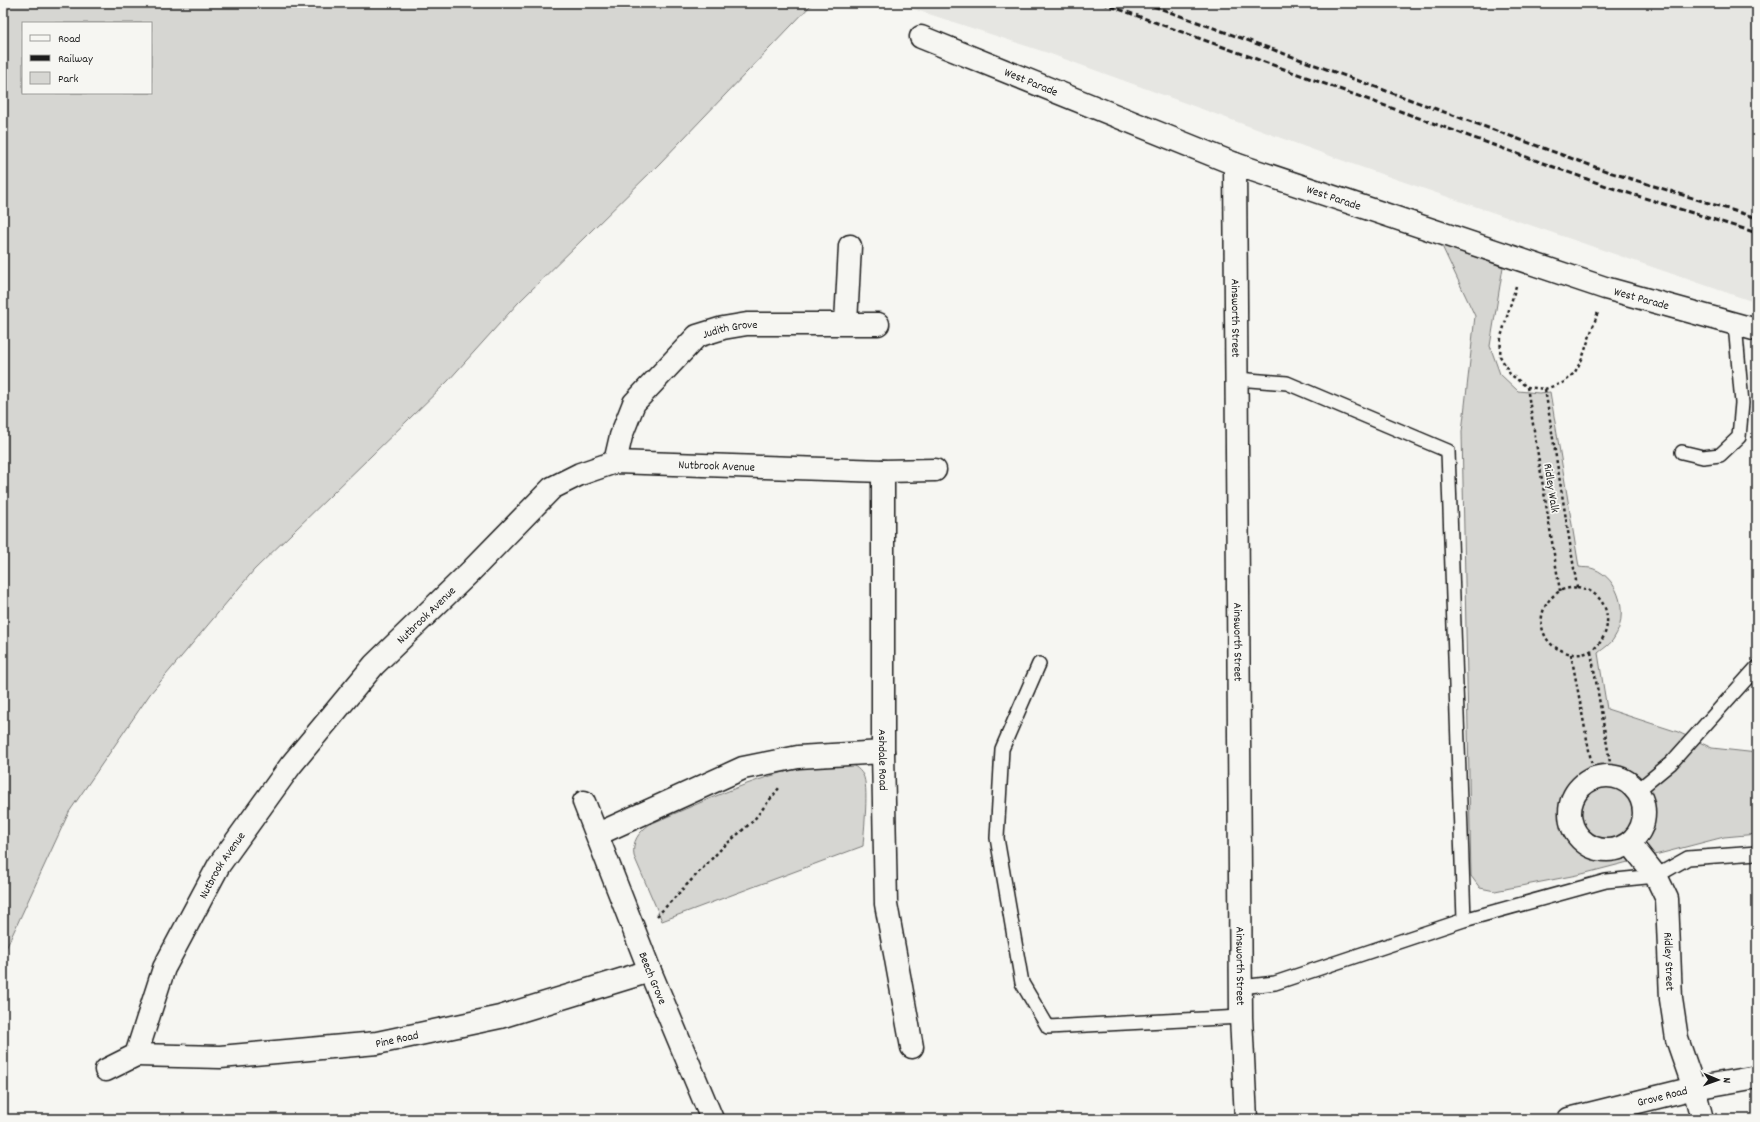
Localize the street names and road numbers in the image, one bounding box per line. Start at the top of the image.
street label: West Parade [1001,65,1060,101]
street label: West Parade [1304,182,1363,216]
street label: Ainsworth Street [1226,279,1243,358]
street label: West Parade [1612,284,1671,315]
street label: Judith Grove [700,317,757,344]
street label: Nutbrook Avenue [678,457,755,477]
street label: Ridley Walk [1538,462,1563,514]
street label: Nutbrook Avenue [393,583,460,649]
street label: Ainsworth Street [1228,603,1246,682]
street label: Ashdale Road [873,729,891,791]
street label: Nutbrook Avenue [195,829,250,902]
street label: Ainsworth Street [1230,927,1248,1006]
street label: Ridley Street [1658,932,1678,992]
street label: Beech Grove [633,950,670,1007]
street label: Pine Road [374,1027,420,1053]
street label: Grove Road [1636,1083,1690,1112]

